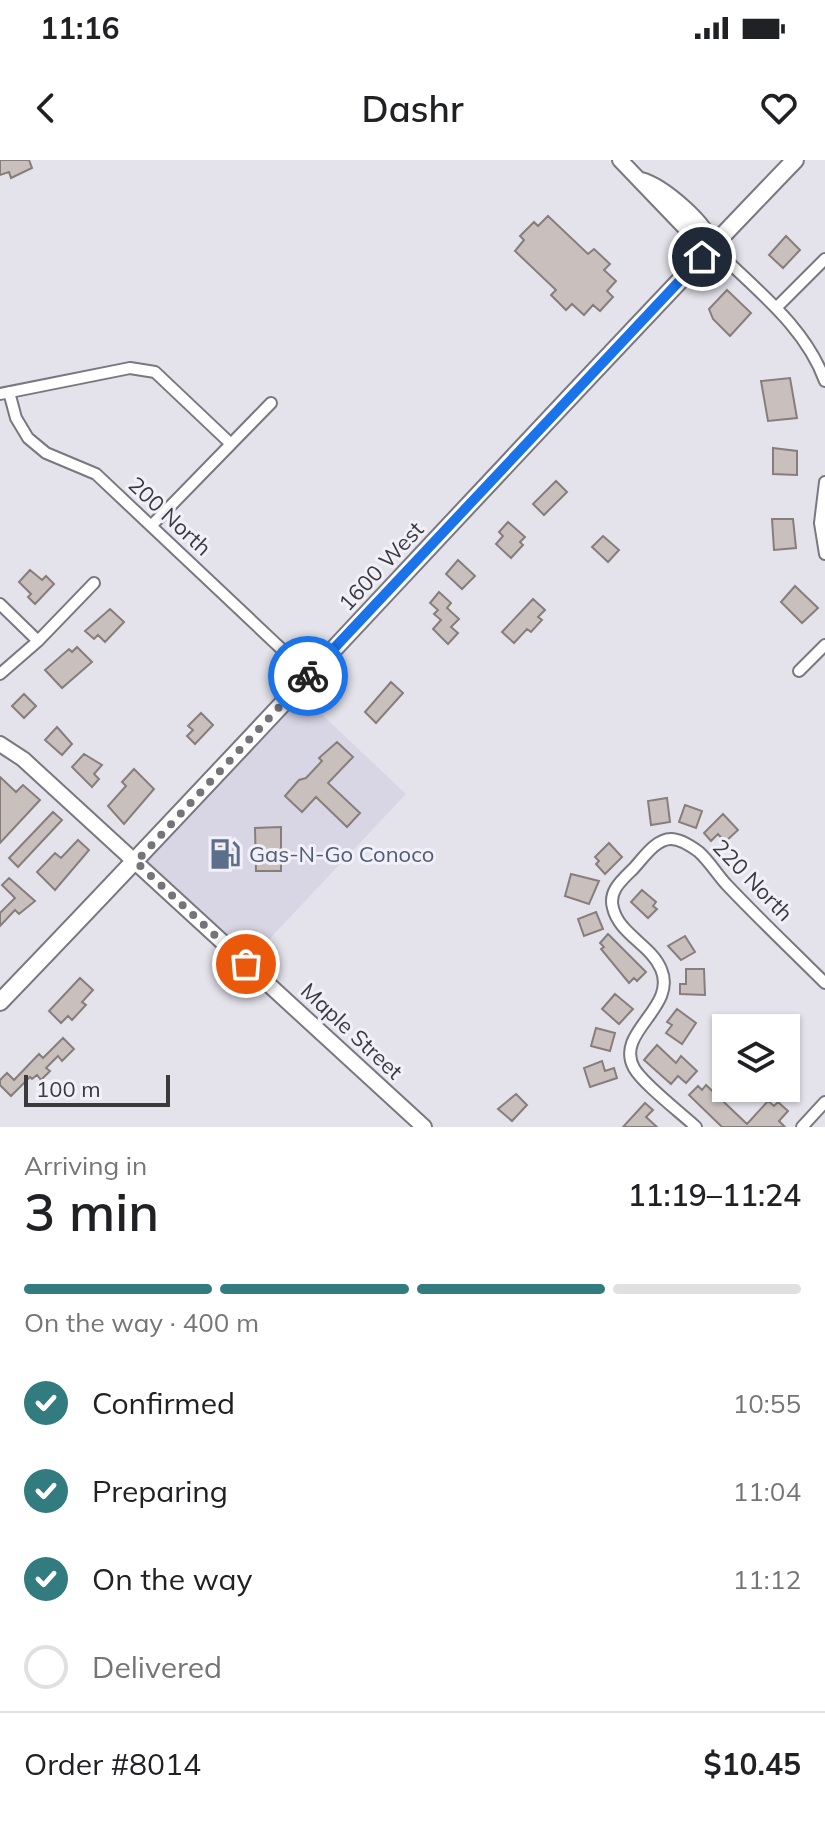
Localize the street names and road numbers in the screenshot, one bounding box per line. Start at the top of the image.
street label: 200 North [123,470,217,562]
street label: 1600 West [333,515,430,617]
street label: 220 North [707,833,799,927]
street label: Maple Street [295,977,409,1085]

